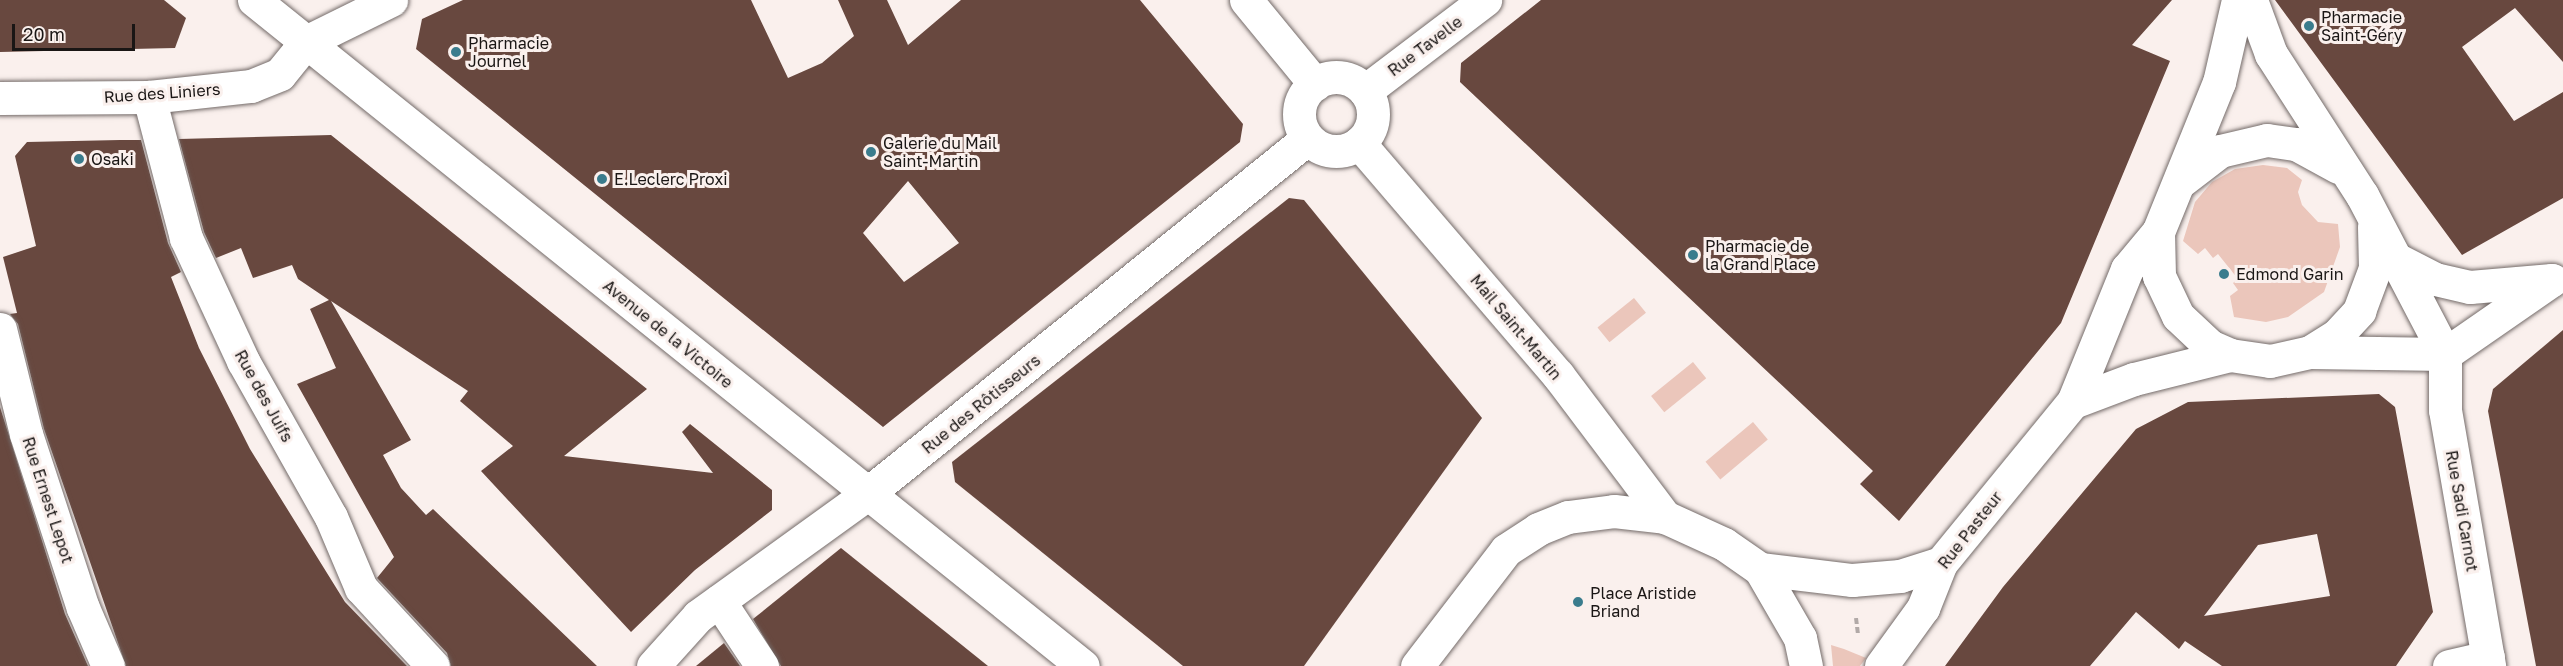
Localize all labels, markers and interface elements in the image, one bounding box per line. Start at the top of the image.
place label: Pharmacie Saint-Géry [2321,7,2403,45]
scale bar [15,12,138,50]
street label: Rue Tavelle [1384,12,1466,80]
marker: Pharmacie Saint-Géry [2302,19,2316,33]
text: 20 m [23,23,65,45]
place label: Pharmacie Journel [468,33,549,71]
marker: Pharmacie Journel [449,45,463,59]
street label: Rue des Liniers [103,79,221,107]
place label: Galerie du Mail Saint-Martin [883,133,997,171]
marker: Galerie du Mail Saint-Martin [864,145,878,159]
place label: Osaki [91,149,134,169]
marker: Osaki [72,152,86,166]
place label: E.Leclerc Proxi [614,169,727,189]
marker: E.Leclerc Proxi [595,172,609,186]
place label: Pharmacie de la Grand Place [1705,236,1816,274]
marker: Pharmacie de la Grand Place [1686,248,1700,262]
place label: Edmond Garin [2236,264,2344,284]
marker: Edmond Garin [2217,267,2231,281]
street label: Mail Saint-Martin [1466,270,1566,384]
street label: Avenue de la Victoire [599,276,737,392]
street label: Rue des Juifs [231,347,297,445]
street label: Rue des Rôtisseurs [918,350,1044,458]
street label: Rue Ernest Lepot [19,434,77,566]
street label: Rue Sadi Carnot [2442,449,2482,573]
street label: Rue Pasteur [1934,487,2006,573]
place label: Place Aristide Briand [1590,583,1696,621]
marker: Place Aristide Briand [1571,595,1585,609]

